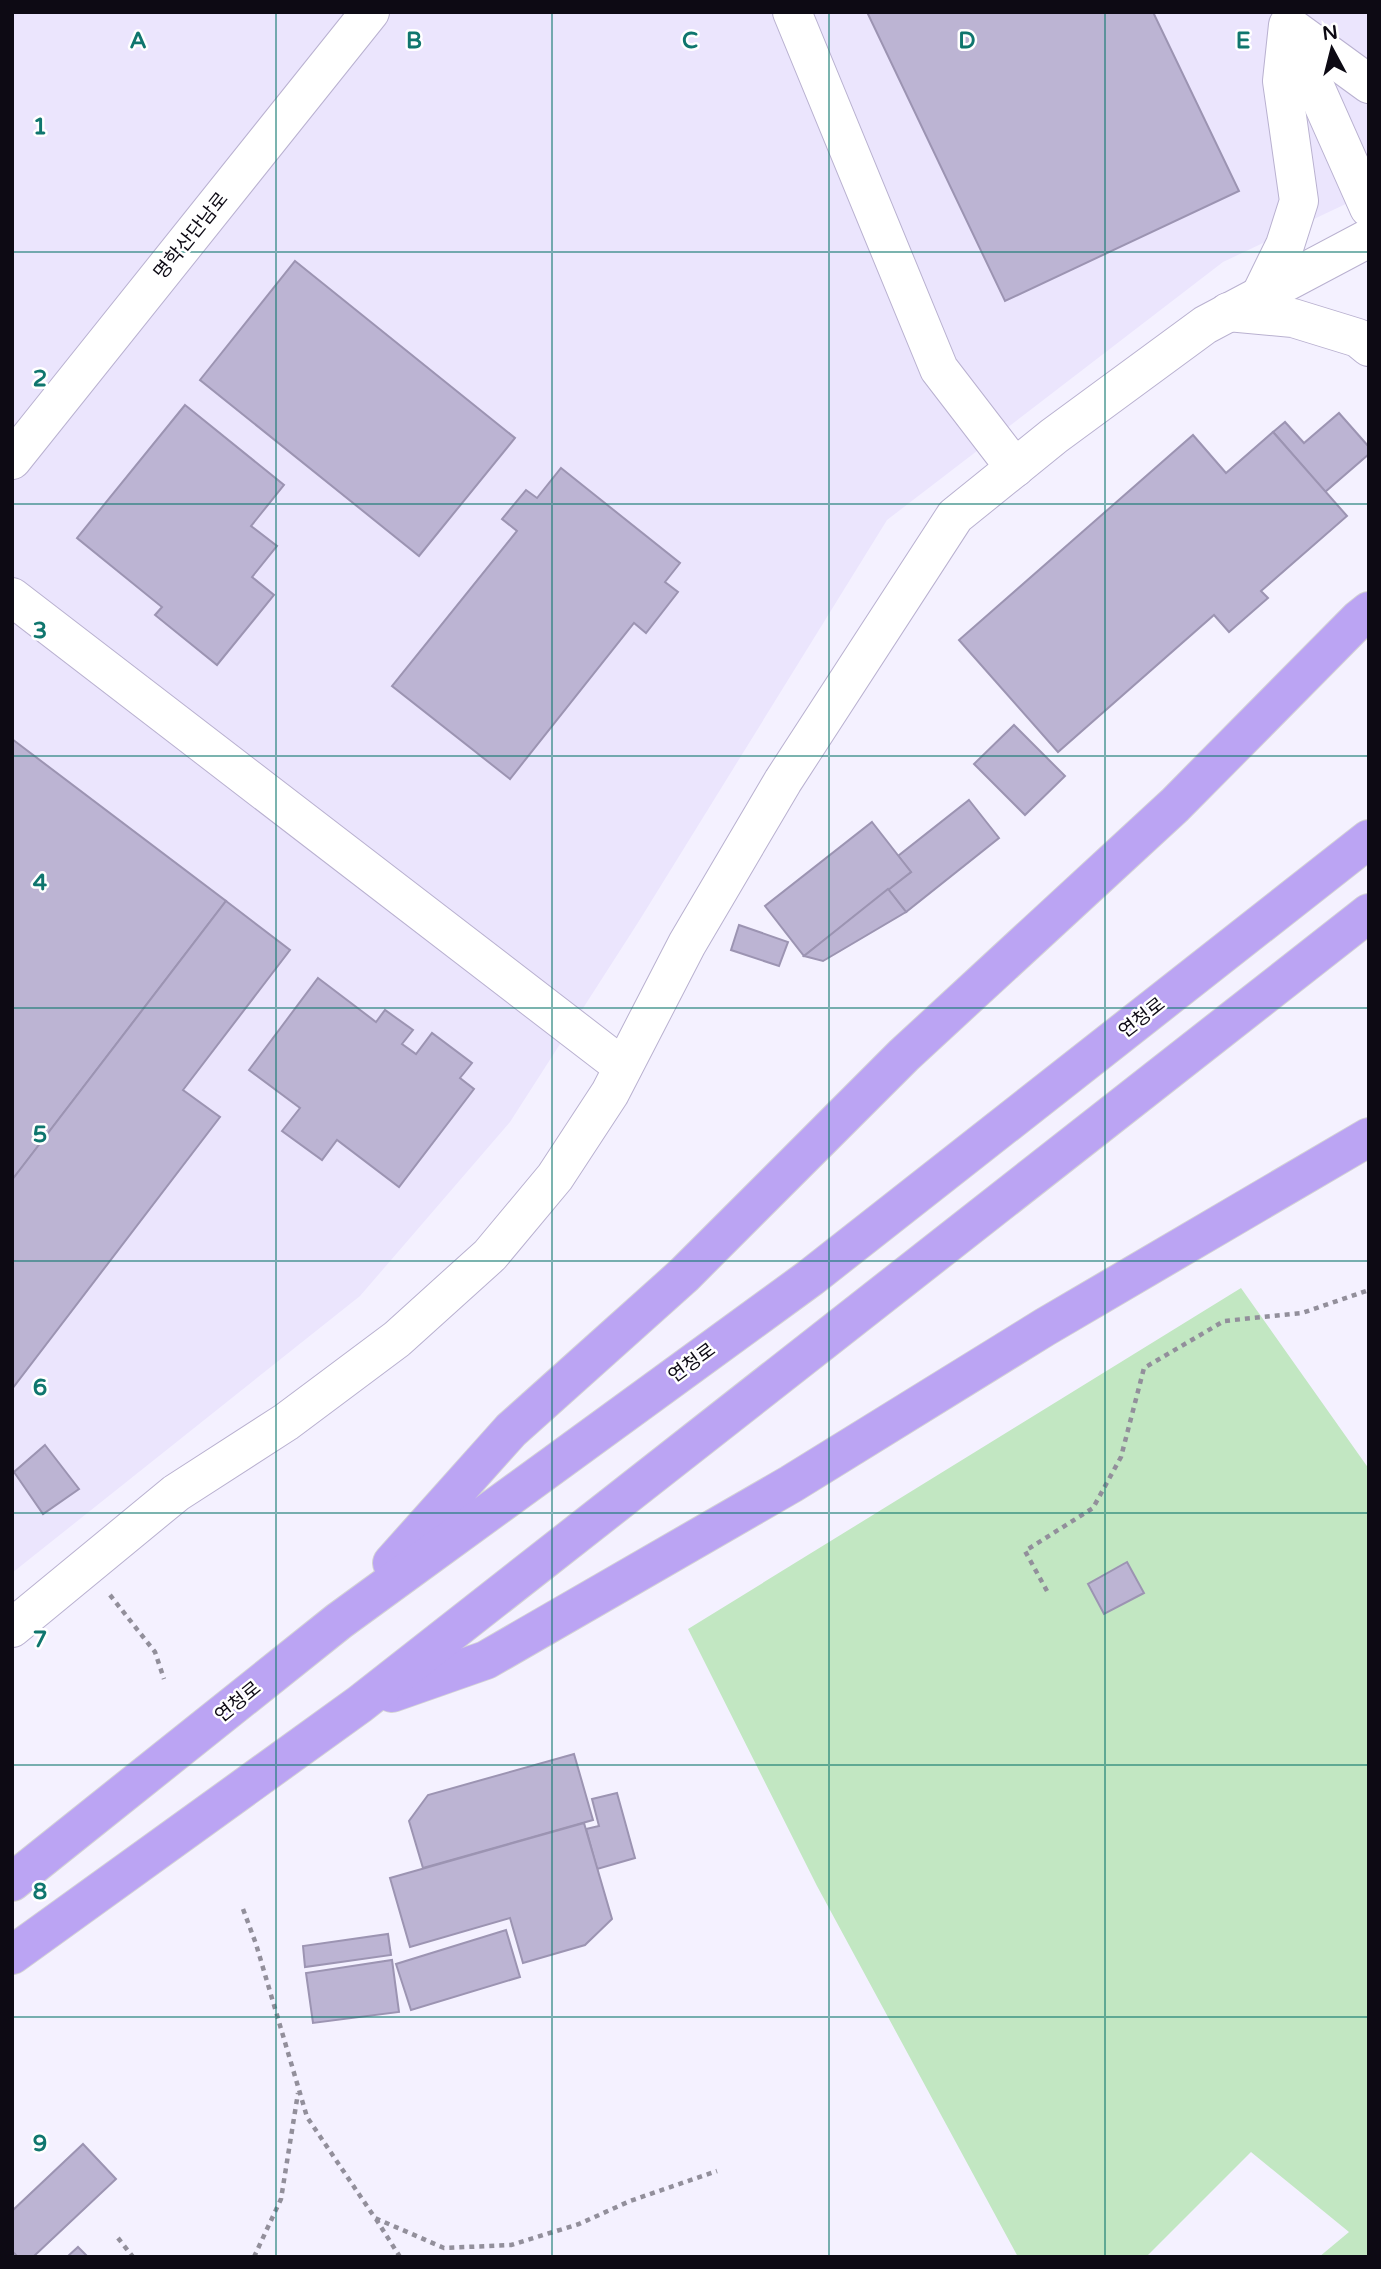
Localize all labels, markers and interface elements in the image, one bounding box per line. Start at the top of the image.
north arrow [1297,14,1367,84]
text: N [1321,21,1339,45]
text: A [129,27,147,55]
text: B [406,27,422,55]
text: C [682,27,698,55]
text: D [958,27,976,55]
text: E [1236,27,1250,55]
text: 1 [33,113,47,141]
street label: 명학산단남로 [149,188,233,284]
text: 2 [33,365,47,393]
text: 3 [33,617,47,645]
text: 4 [33,869,48,897]
street label: 연청로 [1115,993,1169,1043]
text: 5 [33,1121,47,1149]
street label: 연청로 [664,1339,720,1387]
text: 6 [33,1374,47,1402]
text: 7 [33,1626,47,1654]
street label: 연청로 [211,1677,265,1727]
text: 8 [33,1878,47,1906]
text: 9 [33,2130,47,2158]

